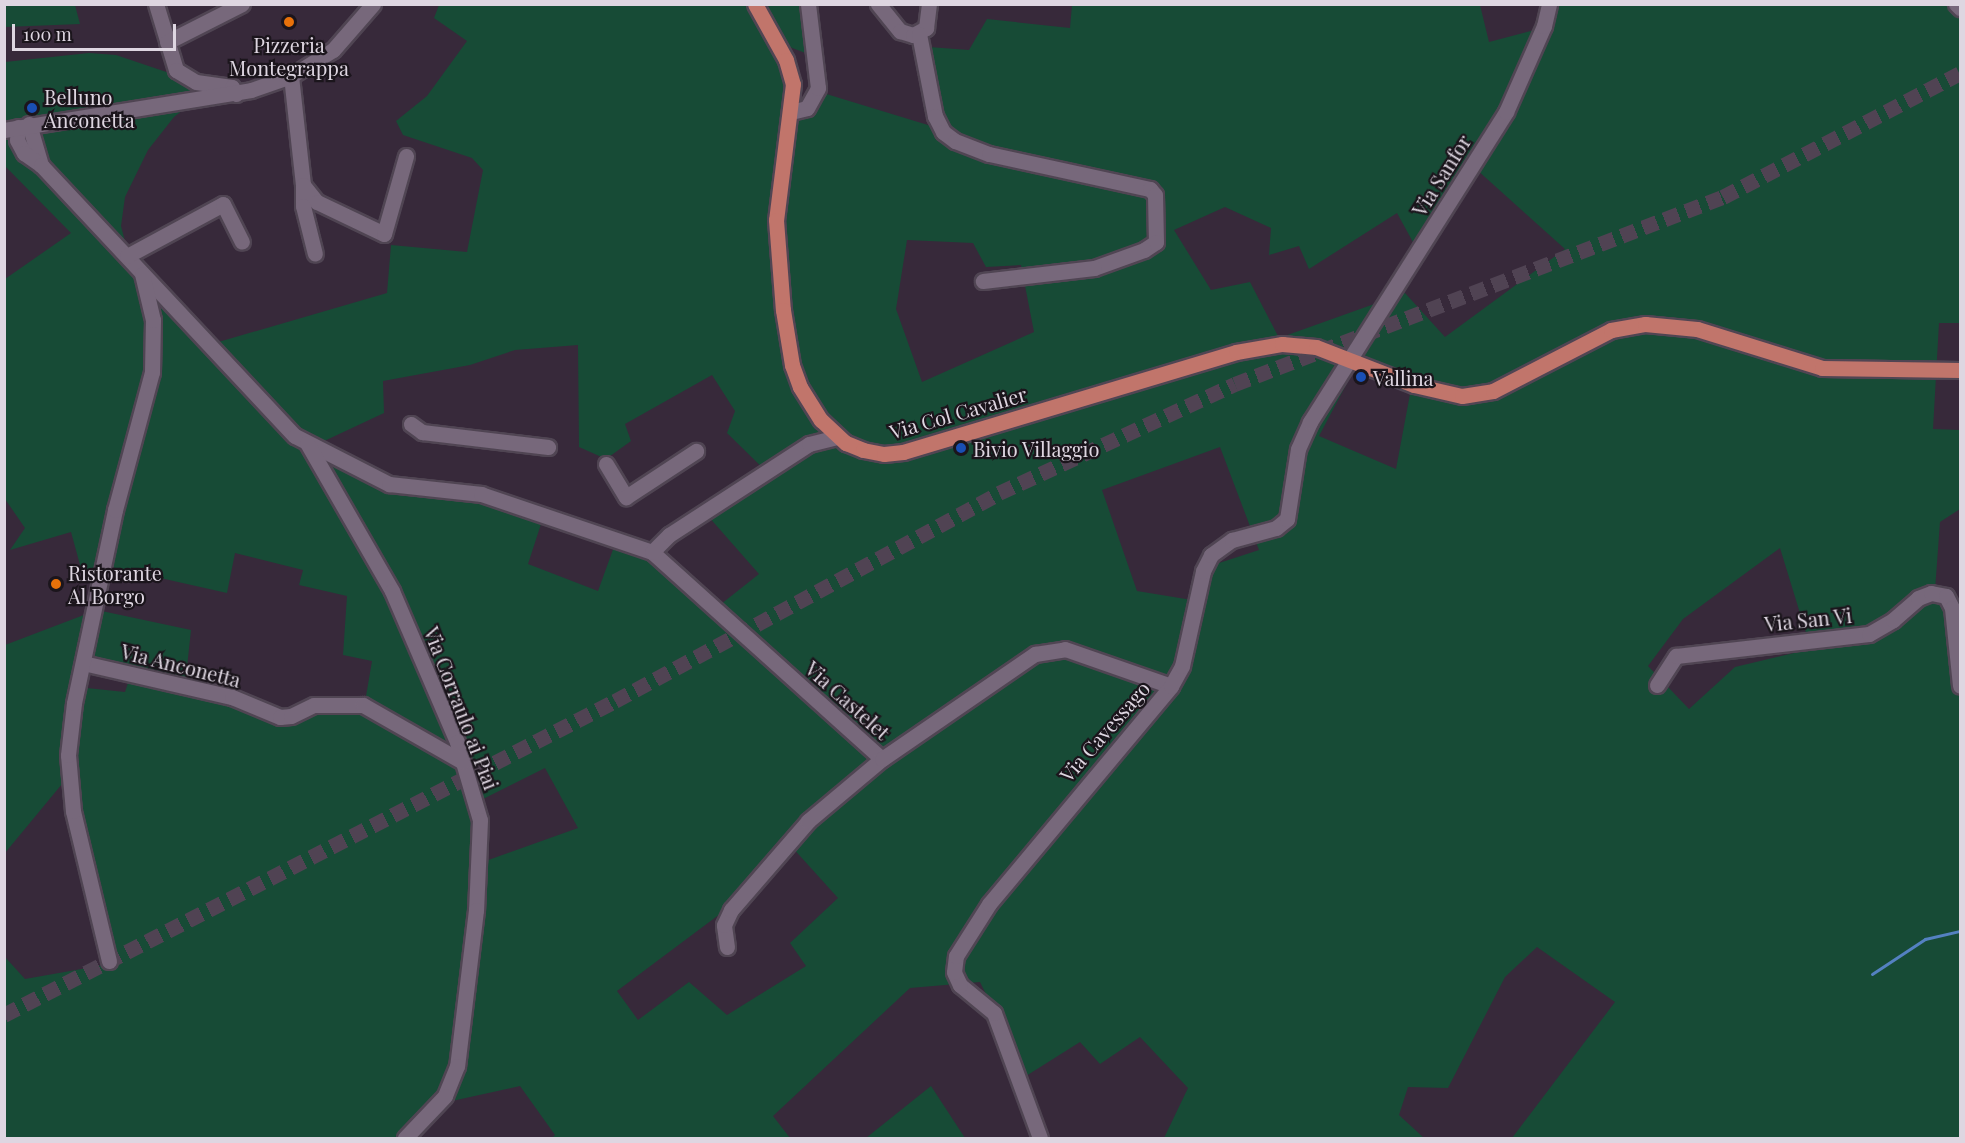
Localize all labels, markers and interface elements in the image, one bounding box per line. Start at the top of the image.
scale bar [15,12,178,50]
marker: Pizzeria Montegrappa [282,15,296,29]
text: 100 m [23,22,72,46]
place label: Pizzeria Montegrappa [229,32,349,79]
place label: Belluno Anconetta [44,84,135,131]
marker: Belluno Anconetta [25,101,39,115]
street label: Via Sanfor [1407,130,1475,220]
place label: Vallina [1373,365,1434,389]
marker: Vallina [1354,370,1368,384]
street label: Via Col Cavalier [886,381,1030,443]
place label: Bivio Villaggio [973,436,1100,460]
marker: Bivio Villaggio [954,441,968,455]
place label: Ristorante Al Borgo [68,560,162,607]
marker: Ristorante Al Borgo [49,577,63,591]
street label: Via San Vi [1763,602,1853,636]
street label: Via Corraulo ai Piai [420,623,504,793]
street label: Via Anconetta [118,638,244,692]
street label: Via Castelet [801,656,895,744]
street label: Via Cavessago [1054,676,1154,786]

